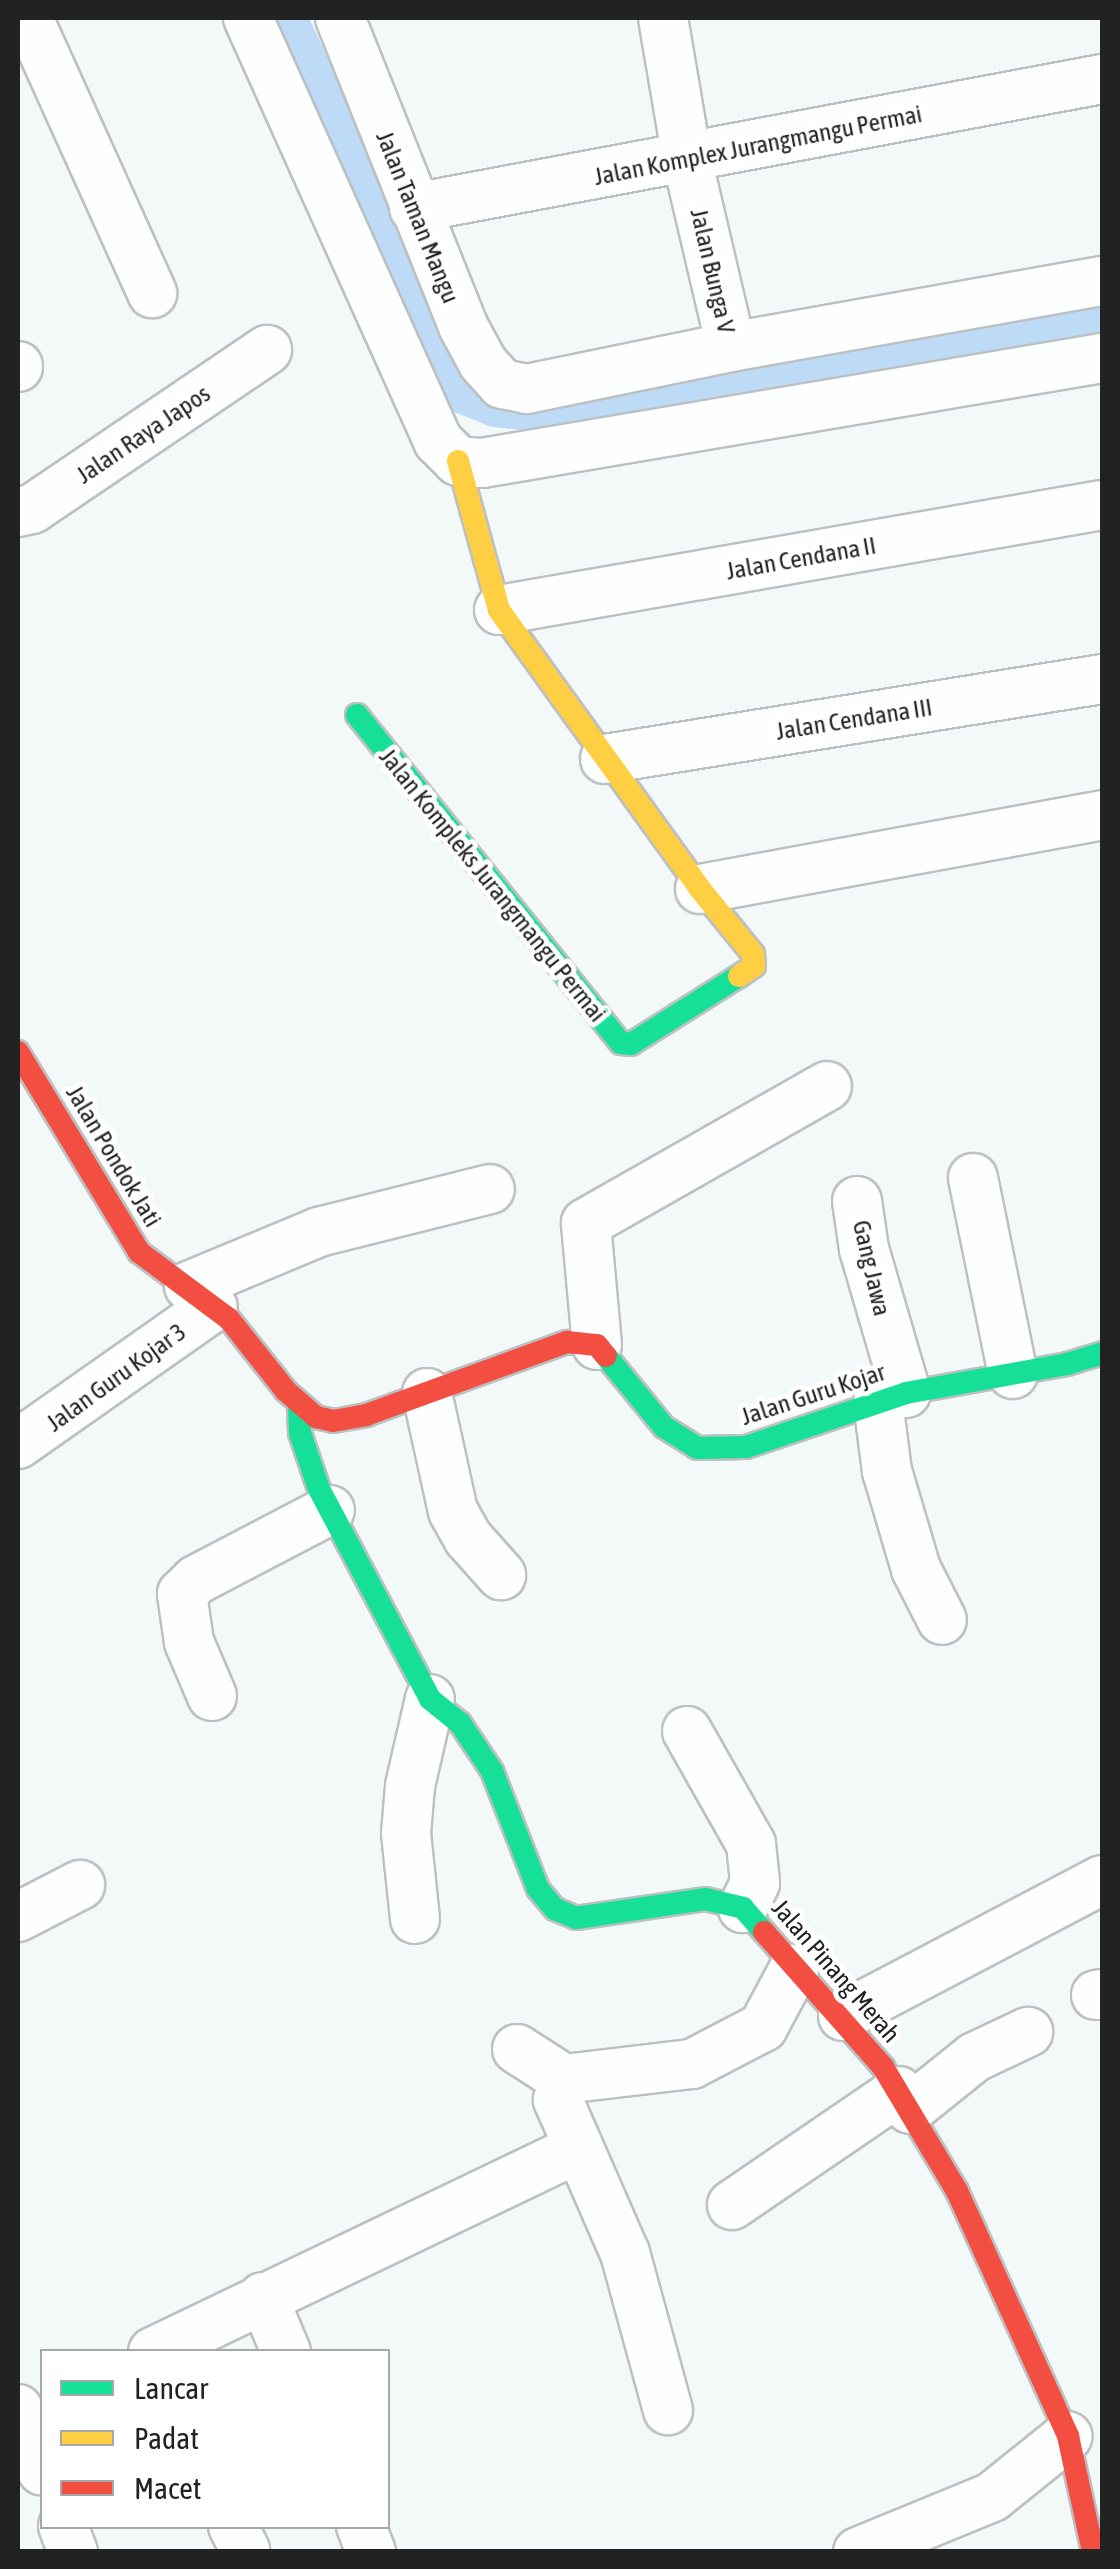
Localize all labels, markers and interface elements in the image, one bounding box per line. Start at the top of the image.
street label: Jalan Komplex Jurangmangu Permai [592,98,924,192]
street label: Jalan Taman Mangu [370,127,466,307]
street label: Jalan Bunga V [684,206,742,336]
street label: Jalan Raya Japos [70,378,216,490]
street label: Jalan Cendana II [724,530,878,586]
street label: Jalan Cendana III [774,692,934,746]
street label: Jalan Kompleks Jurangmangu Permai [373,742,613,1028]
street label: Jalan Pondok Jati [60,1080,168,1232]
street label: Gang Jawa [846,1217,898,1319]
street label: Jalan Guru Kojar 3 [40,1316,192,1438]
street label: Jalan Guru Kojar [737,1357,889,1431]
street label: Jalan Pinang Merah [766,1893,906,2049]
legend [40,2349,390,2529]
text: Lancar [134,2371,208,2405]
text: Padat [134,2421,199,2455]
text: Macet [134,2471,201,2505]

